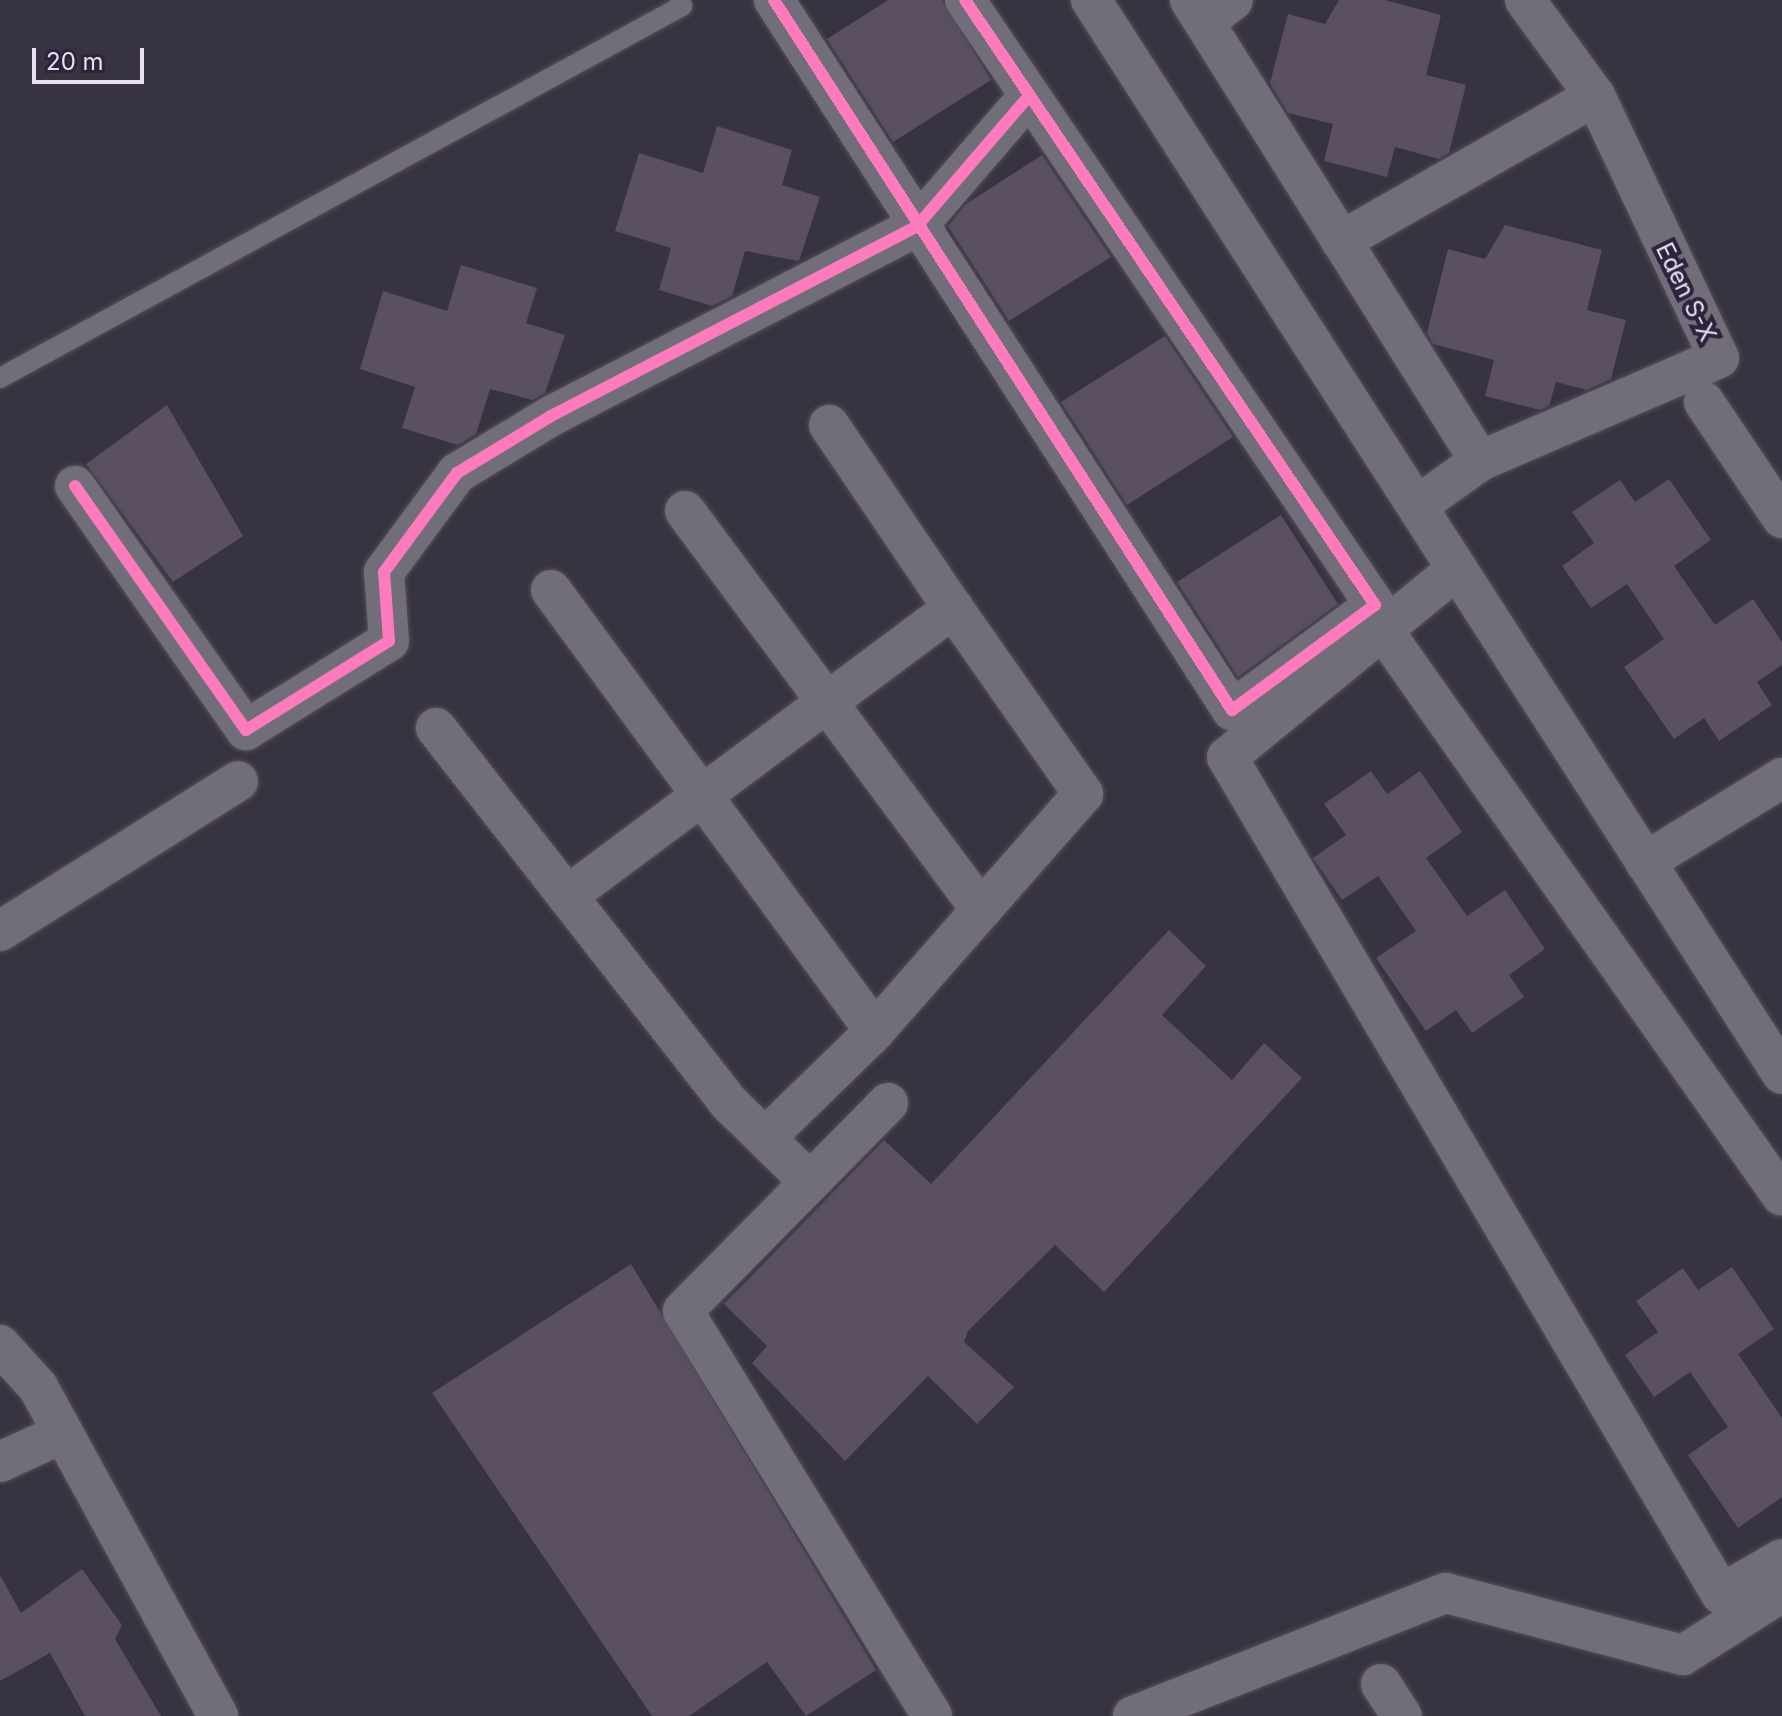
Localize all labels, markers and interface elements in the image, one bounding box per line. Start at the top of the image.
scale bar [36,32,148,82]
text: 20 m [46,47,104,76]
street label: Eden S-X [1650,238,1722,346]

